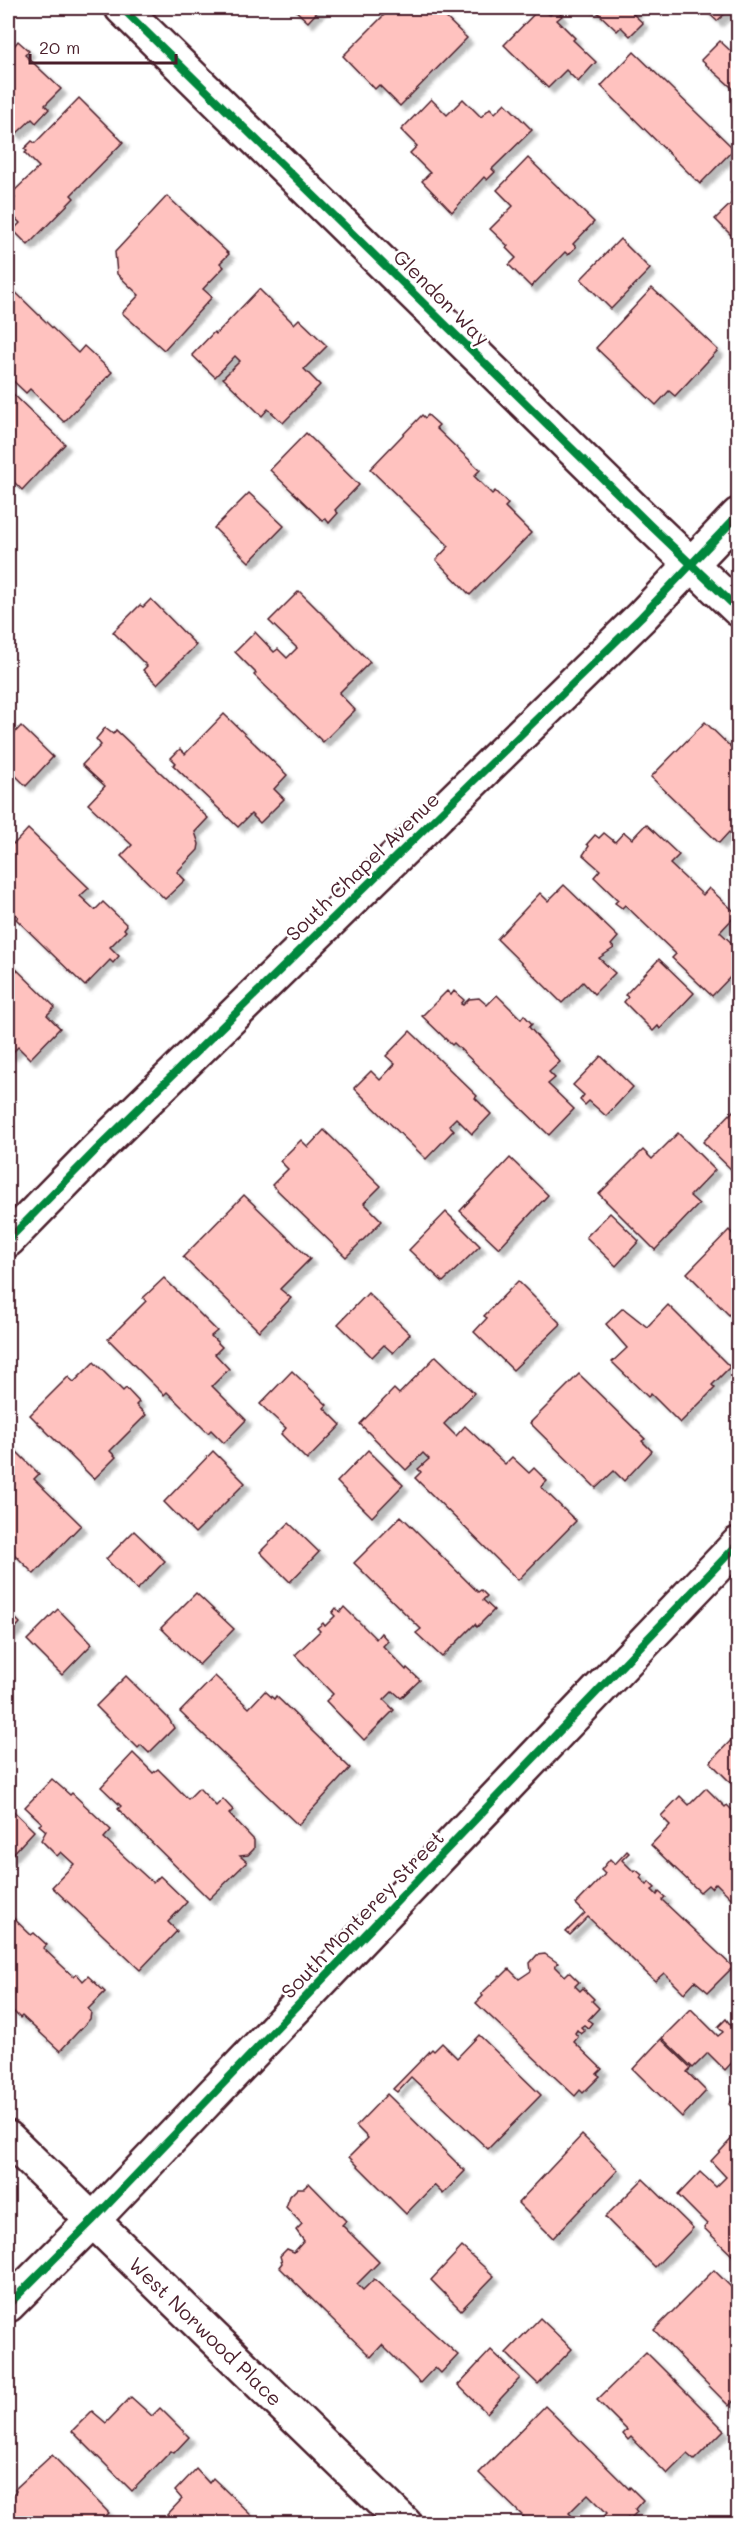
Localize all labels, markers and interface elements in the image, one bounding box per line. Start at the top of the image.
scale bar [30,27,176,65]
text: 20 m [39,35,80,59]
street label: Glendon Way [388,243,496,351]
street label: South Chapel Avenue [280,786,444,946]
street label: South Monterey Street [275,1825,449,2003]
street label: West Norwood Place [124,2251,288,2411]

